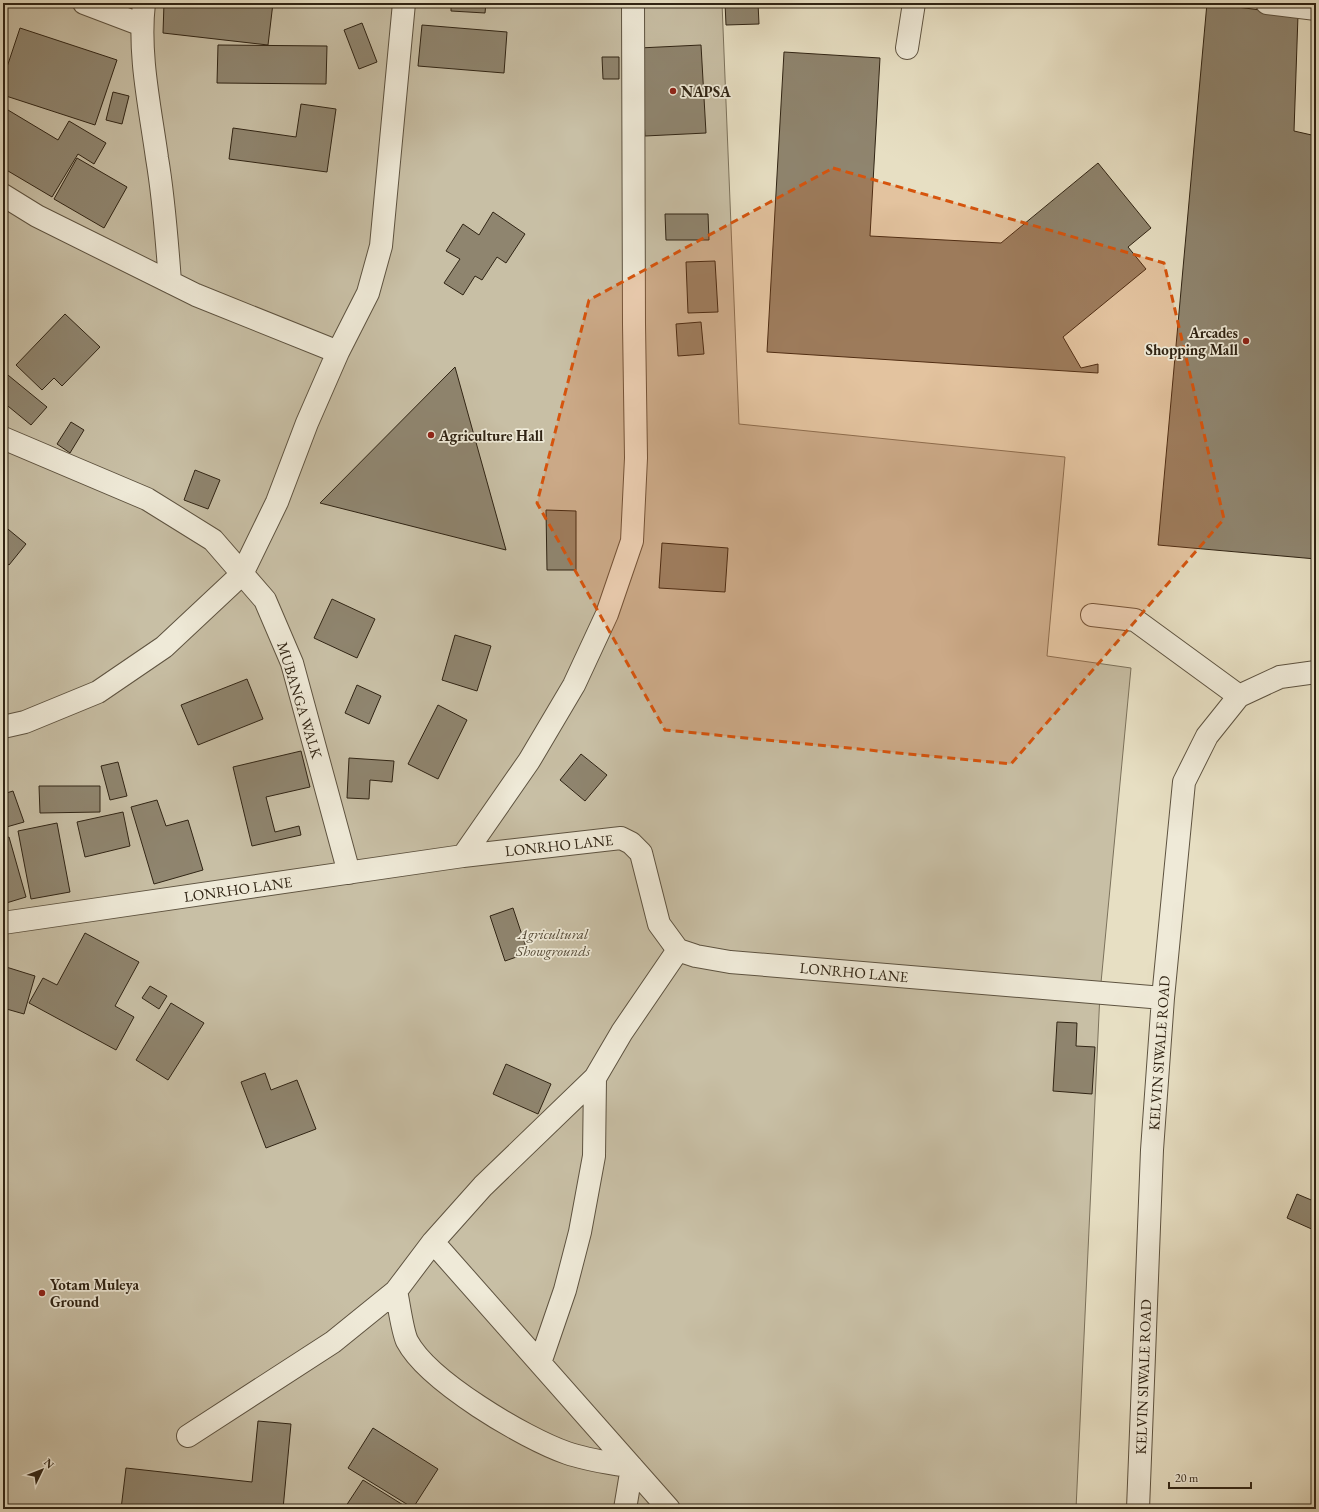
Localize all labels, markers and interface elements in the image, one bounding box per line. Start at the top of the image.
place label: NAPSA [681,82,731,101]
marker: NAPSA [668,86,678,96]
place label: Arcades Shopping Mall [1146,323,1239,359]
marker: Arcades Shopping Mall [1241,336,1251,346]
place label: Agriculture Hall [438,426,544,445]
marker: Agriculture Hall [426,430,436,440]
street label: MUBANGA WALK [273,639,327,761]
street label: LONRHO LANE [504,830,615,860]
street label: LONRHO LANE [183,872,294,906]
park label: Agricultural Showgrounds [515,924,591,960]
street label: LONRHO LANE [799,958,910,986]
street label: KELVIN SIWALE ROAD [1144,975,1174,1131]
place label: Yotam Muleya Ground [50,1275,139,1311]
marker: Yotam Muleya Ground [37,1288,47,1298]
street label: KELVIN SIWALE ROAD [1131,1299,1155,1455]
north arrow [22,1450,62,1490]
text: N [41,1455,58,1471]
scale bar [1169,1464,1251,1490]
text: 20 m [1175,1470,1199,1486]

